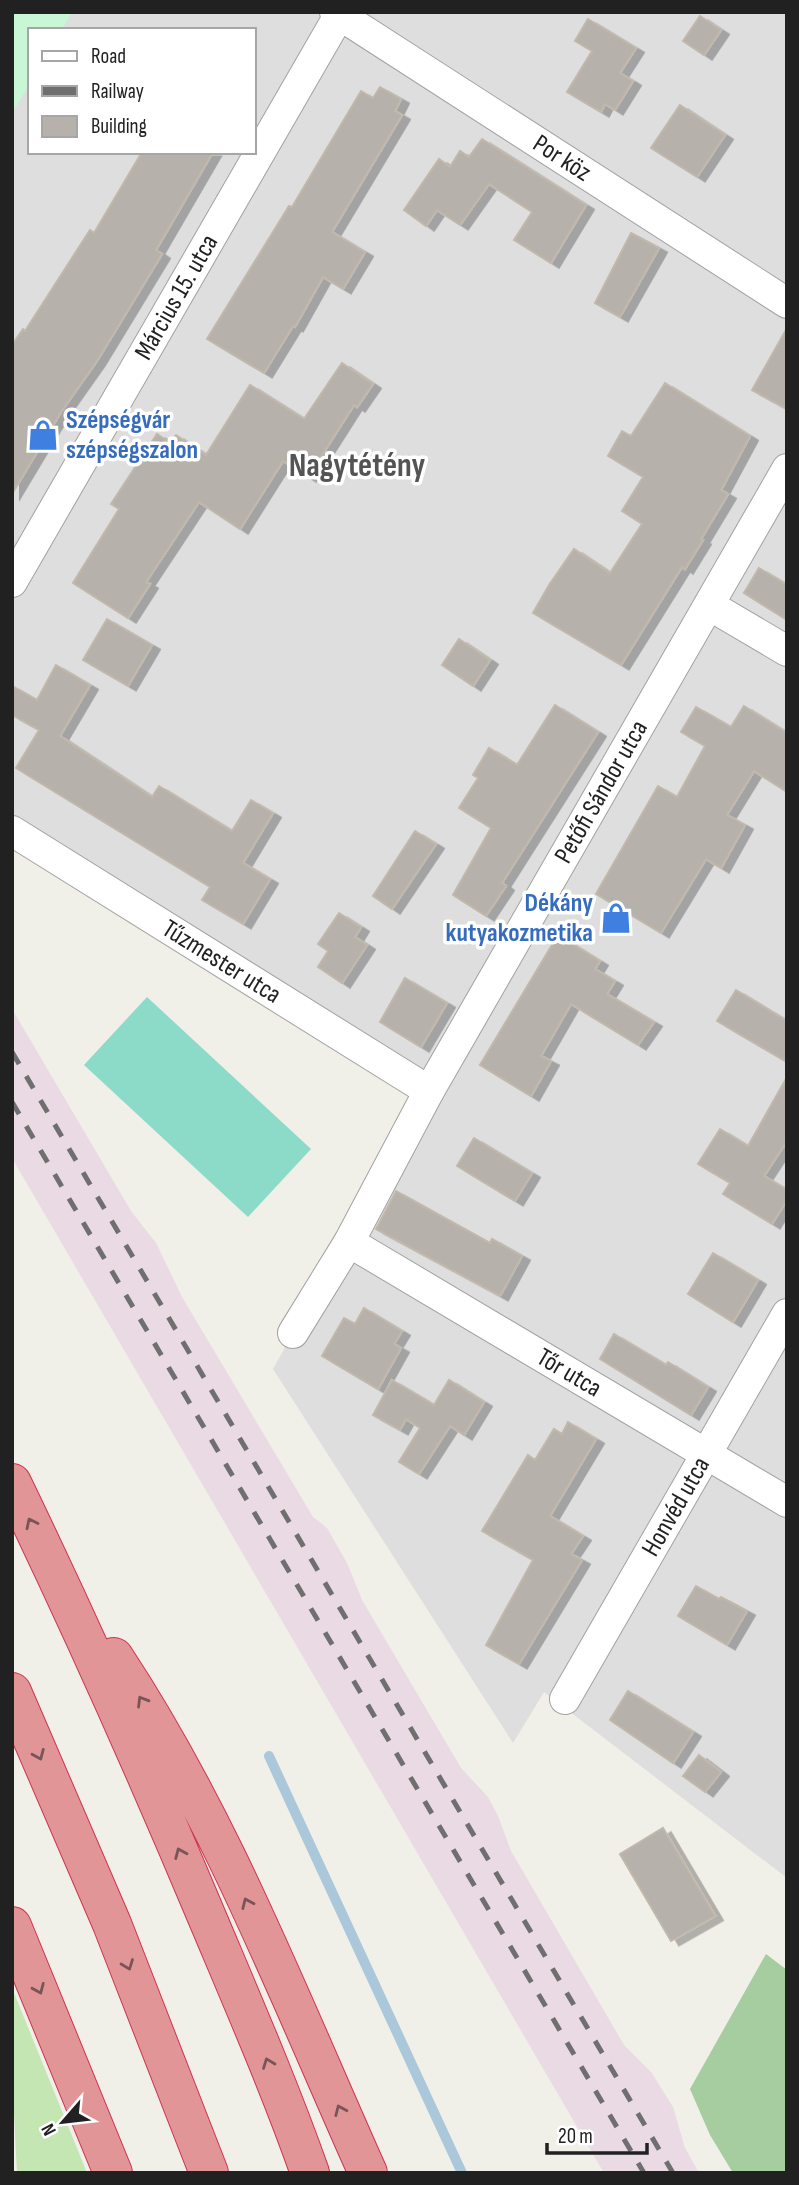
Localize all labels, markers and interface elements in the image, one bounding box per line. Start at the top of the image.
legend [28,28,256,154]
text: Road [91,44,126,69]
text: Railway [91,79,144,104]
text: Building [91,114,147,139]
street label: Por köz [527,128,597,188]
street label: Március 15. utca [128,229,225,365]
place label: Szépségvár szépségszalon [66,405,198,466]
shop icon: Szépségvár szépségszalon [26,418,60,452]
district label: Nagytétény [289,446,426,486]
street label: Petőfi Sándor utca [548,715,654,869]
place label: Dékány kutyakozmetika [446,888,593,949]
shop icon: Dékány kutyakozmetika [599,901,633,935]
street label: Tűzmester utca [157,913,287,1010]
street label: Tőr utca [531,1341,607,1404]
street label: Honvéd utca [635,1452,717,1562]
one-way arrow [26,1518,40,1530]
one-way arrow [138,1696,151,1709]
one-way arrow [31,1748,45,1760]
one-way arrow [175,1848,189,1860]
one-way arrow [241,1898,255,1910]
one-way arrow [119,1958,133,1970]
one-way arrow [30,1982,44,1994]
one-way arrow [262,2058,276,2070]
north arrow [28,2087,98,2157]
one-way arrow [334,2105,348,2118]
scale bar [547,2112,647,2156]
text: N [37,2119,62,2139]
text: 20 m [558,2124,593,2149]

